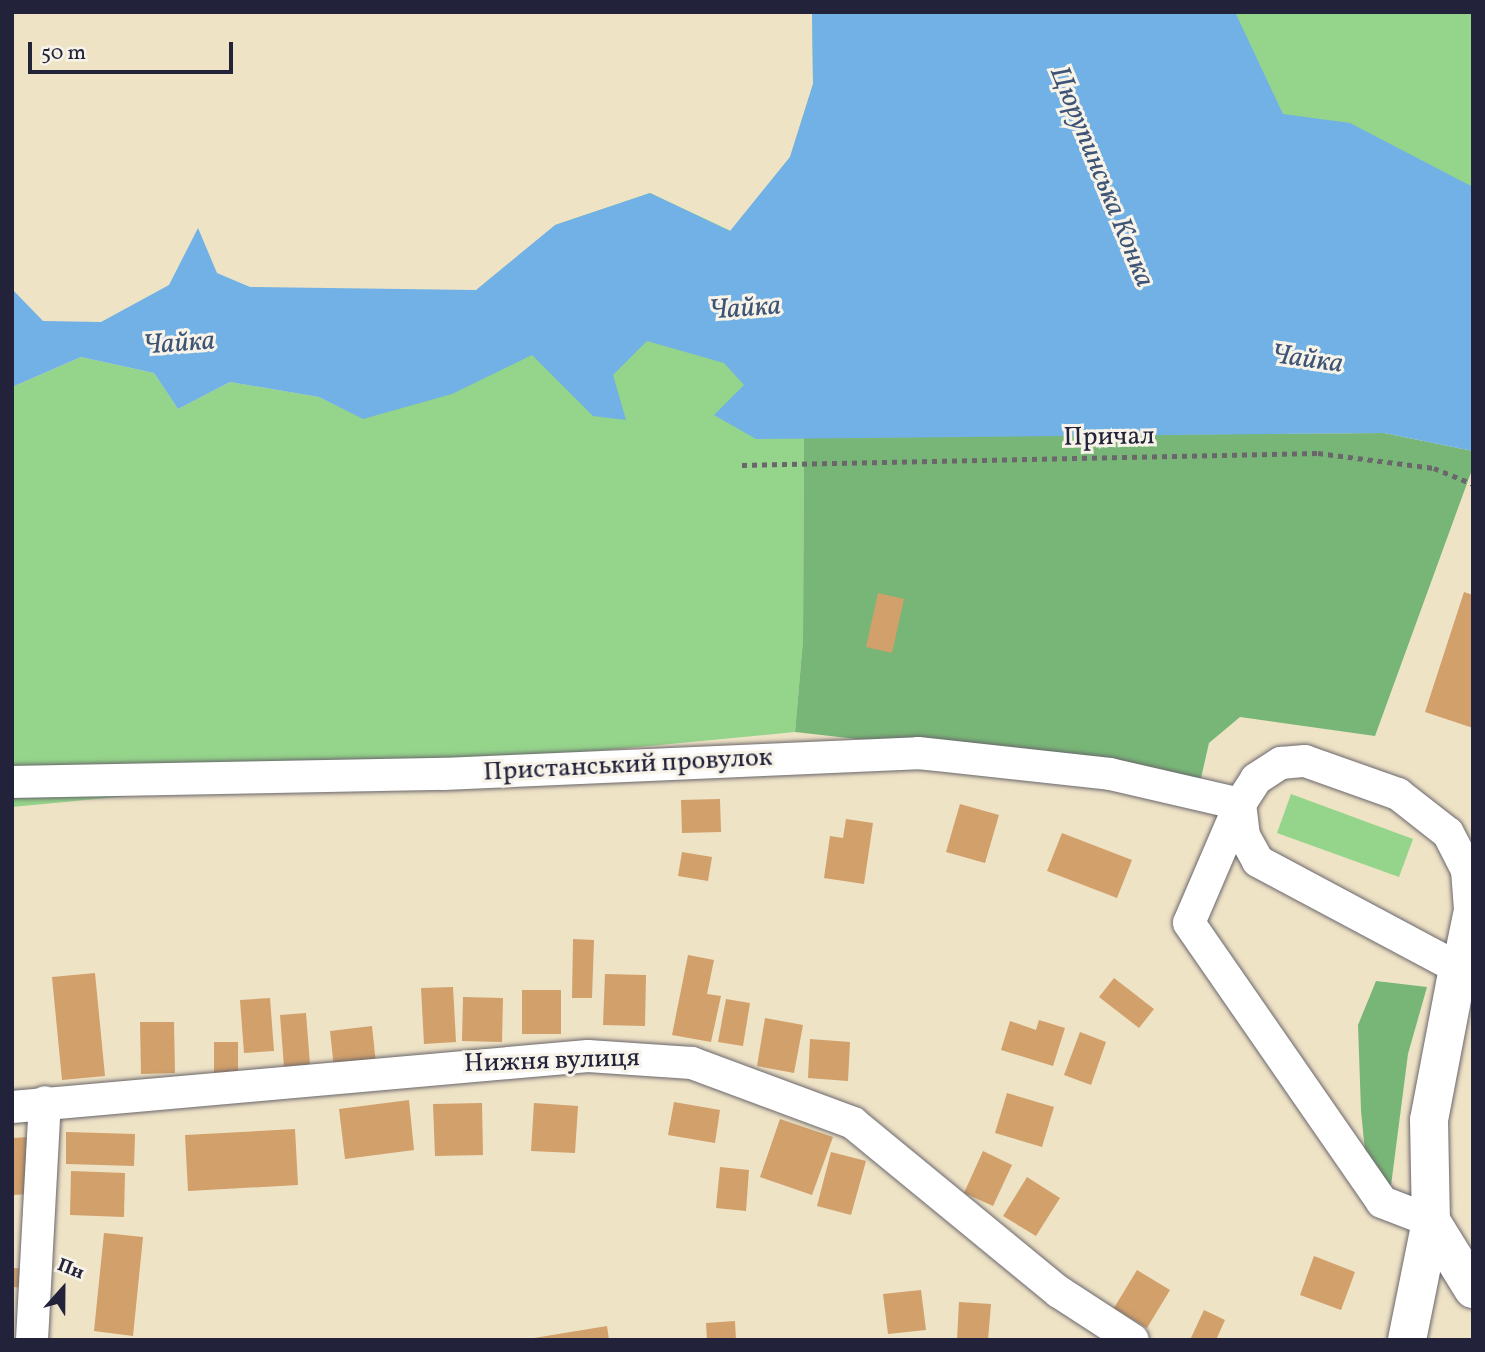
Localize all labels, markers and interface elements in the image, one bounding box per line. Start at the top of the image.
scale bar [32,28,236,72]
text: 50 m [41,39,86,68]
water label: Цюрупинська Конка [1041,62,1161,292]
water label: Чайка [708,290,782,328]
water label: Чайка [142,325,216,363]
water label: Чайка [1269,338,1345,382]
street label: Причал [1063,422,1155,454]
street label: Пристанський провулок [483,743,773,789]
street label: Нижня вулиця [464,1043,640,1081]
text: Пн [53,1252,88,1286]
north arrow [28,1254,98,1324]

